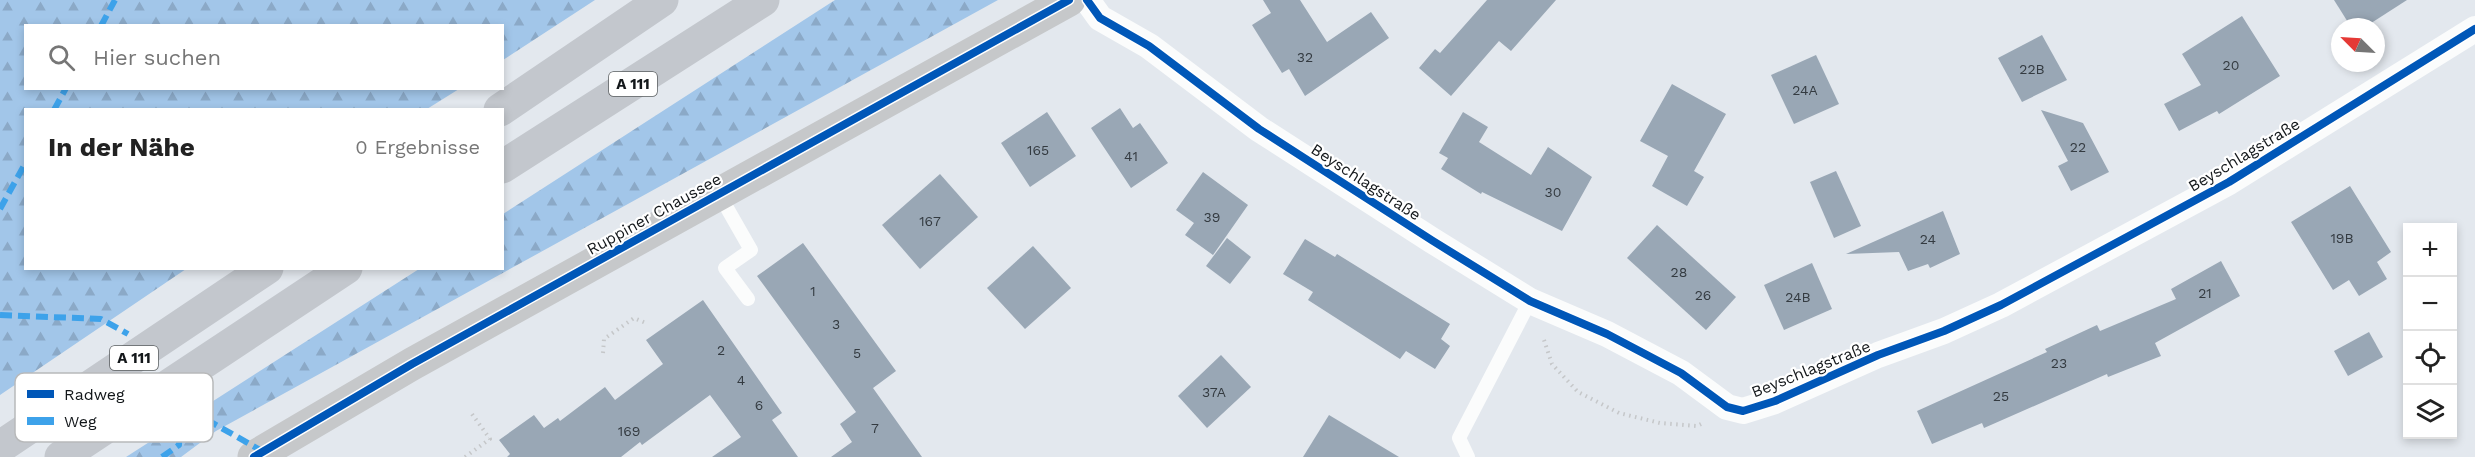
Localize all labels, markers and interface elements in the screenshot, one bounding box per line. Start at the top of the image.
north arrow [2331,18,2385,72]
search box [24,24,504,90]
icon: search [45,41,78,74]
text: Hier suchen [93,45,221,70]
house number: 32 [1297,49,1313,65]
house number: 20 [2223,57,2239,73]
house number: 22B [2019,61,2045,77]
road number: A 111 [609,72,657,96]
house number: 24A [1792,82,1818,98]
street label: Beyschlagstraße [2185,114,2303,196]
text: In der Nähe [48,132,195,162]
text: 0 Ergebnisse [355,135,480,159]
house number: 22 [2070,139,2086,155]
street label: Beyschlagstraße [1308,140,1424,224]
house number: 165 [1027,142,1049,158]
house number: 41 [1124,148,1138,164]
street label: Ruppiner Chaussee [584,169,724,259]
house number: 30 [1545,184,1561,200]
house number: 39 [1204,209,1220,225]
house number: 167 [919,213,941,229]
map controls [2403,223,2457,439]
button: + [2403,223,2457,277]
house number: 19B [2330,230,2354,246]
house number: 24 [1920,231,1936,247]
house number: 28 [1671,264,1687,280]
button: − [2403,277,2457,331]
house number: 1 [810,283,816,299]
house number: 21 [2198,285,2212,301]
house number: 26 [1695,287,1711,303]
house number: 24B [1785,289,1811,305]
house number: 3 [832,316,840,332]
button: locate [2403,331,2457,385]
street label: Beyschlagstraße [1749,336,1873,402]
house number: 2 [717,342,725,358]
house number: 5 [853,345,861,361]
road number: A 111 [110,346,158,370]
house number: 23 [2051,355,2067,371]
house number: 4 [737,372,745,388]
legend [15,373,213,442]
house number: 37A [1202,384,1226,400]
text: Radweg [64,385,125,404]
button: layers [2403,385,2457,439]
house number: 25 [1993,388,2009,404]
house number: 6 [755,397,763,413]
text: Weg [64,412,97,431]
house number: 7 [871,420,879,436]
house number: 169 [618,423,640,439]

